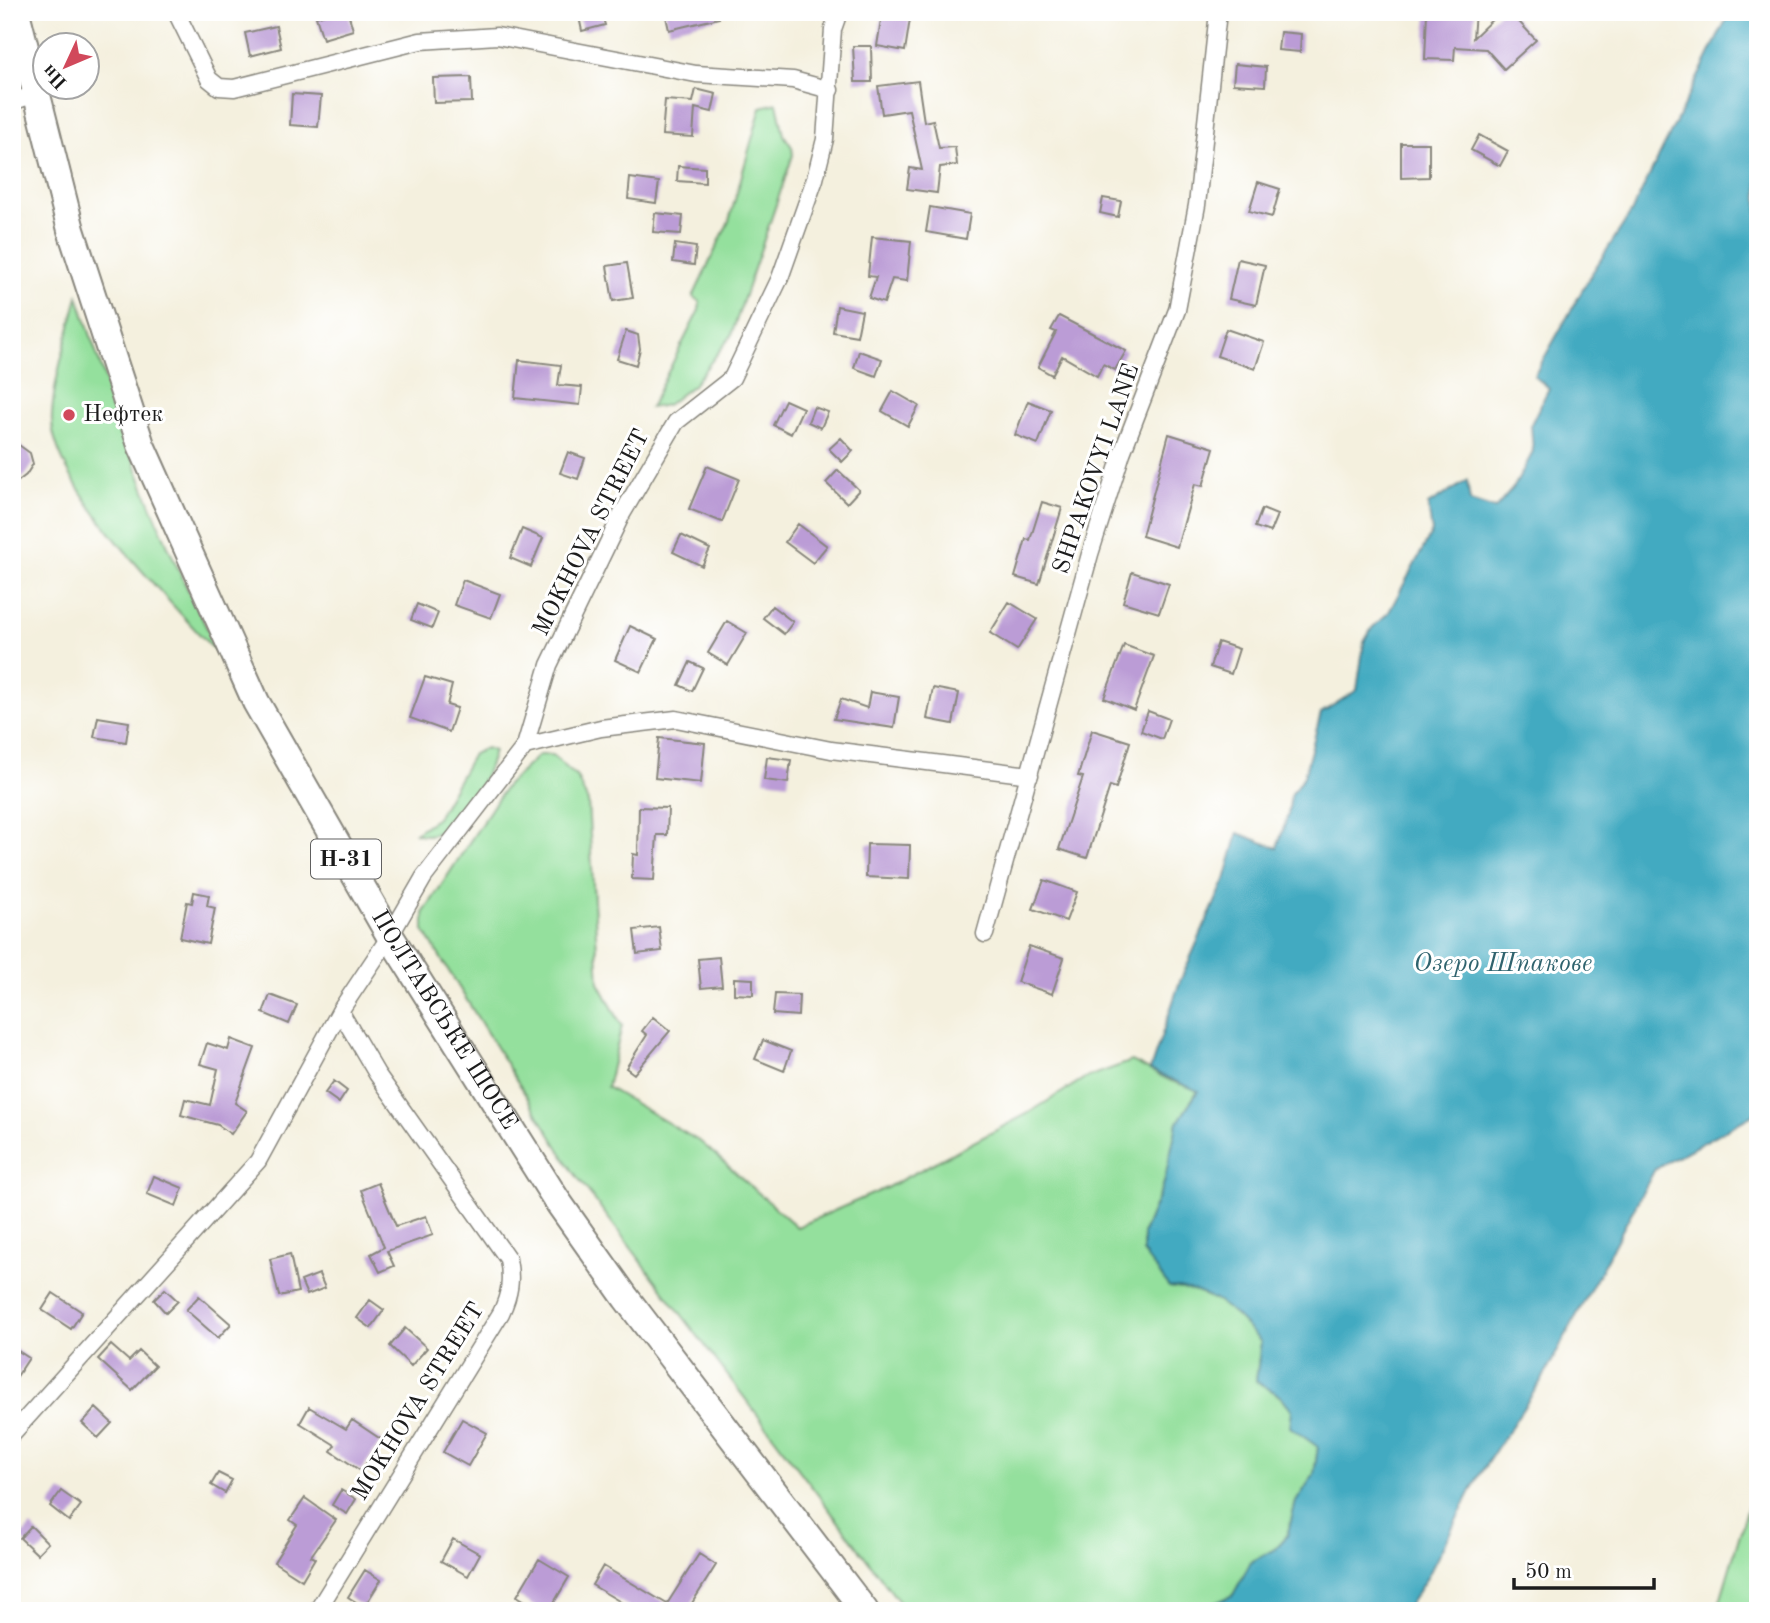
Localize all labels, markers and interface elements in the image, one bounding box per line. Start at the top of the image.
north arrow [32,32,102,102]
text: Пн [40,60,71,92]
street label: SHPAKOVYI LANE [1050,361,1144,577]
place label: Нефтек [83,403,163,427]
marker: Нефтек [61,407,77,423]
street label: MOKHOVA STREET [529,426,655,640]
road number: Н-31 [311,839,381,878]
street label: ПОЛТАВСЬКЕ ШОСЕ [366,907,521,1134]
water label: Озеро Шпакове [1414,951,1592,977]
street label: MOKHOVA STREET [348,1299,490,1505]
scale bar [1514,1546,1654,1590]
text: 50 m [1525,1562,1572,1583]

